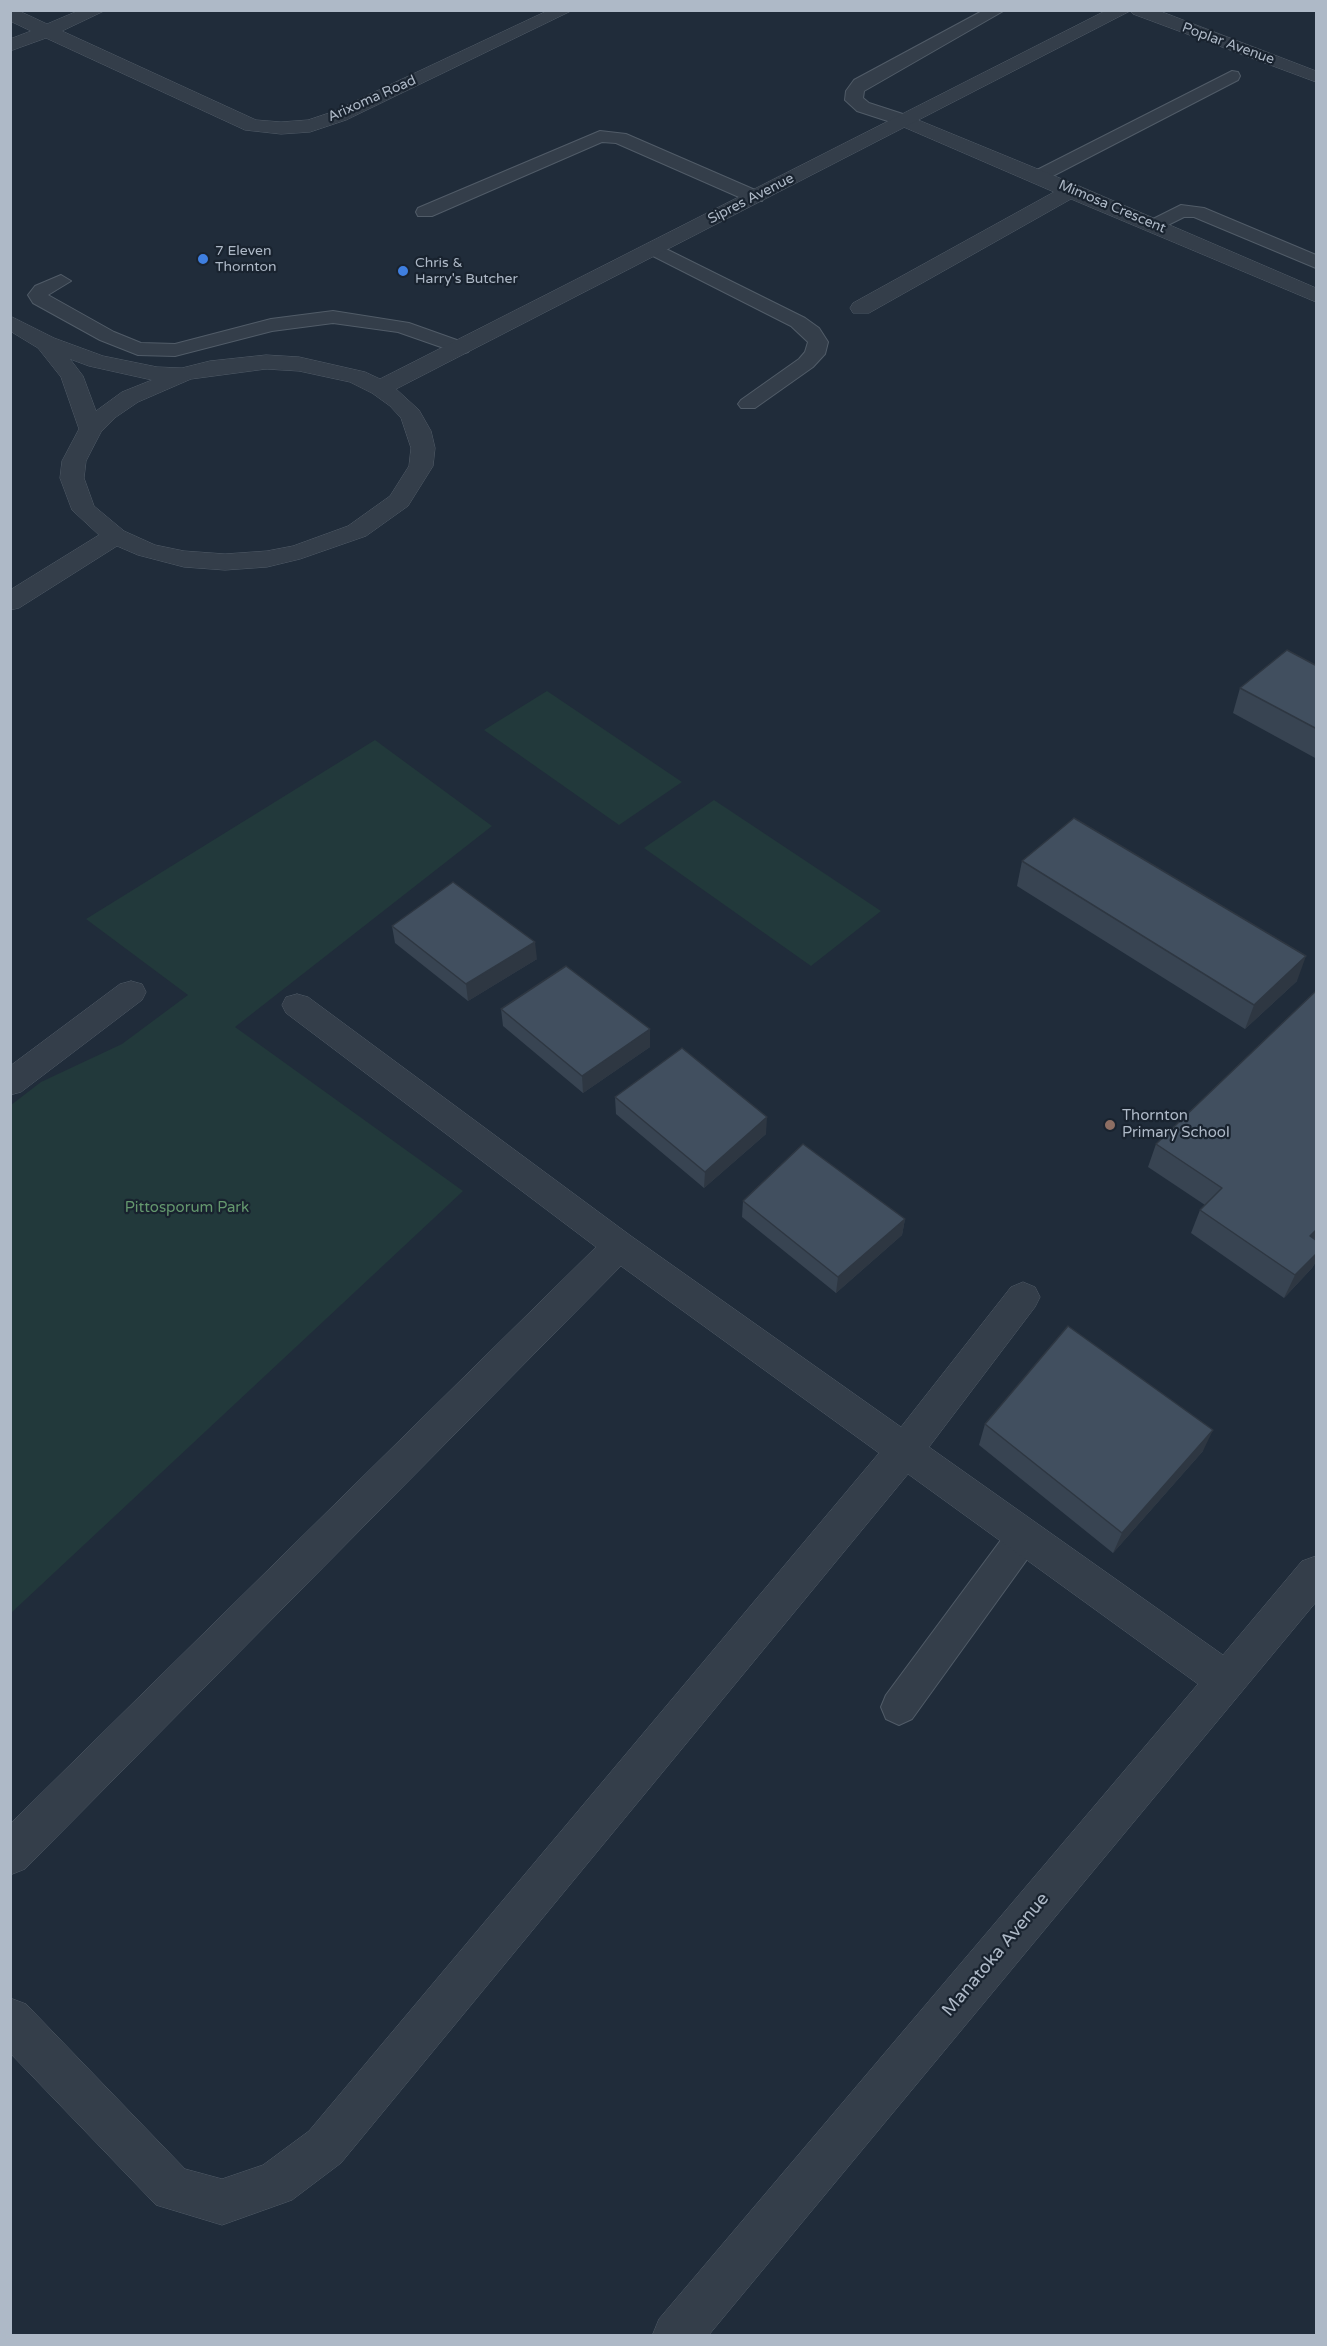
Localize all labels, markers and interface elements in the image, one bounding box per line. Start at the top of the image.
street label: Poplar Avenue [1180,20,1276,68]
street label: Arixoma Road [325,72,419,126]
street label: Sipres Avenue [705,170,797,228]
street label: Mimosa Crescent [1056,177,1168,237]
place label: 7 Eleven Thornton [215,243,276,276]
marker: 7 Eleven Thornton [196,252,210,266]
place label: Chris & Harry's Butcher [415,255,518,288]
marker: Chris & Harry's Butcher [396,264,410,278]
place label: Thornton Primary School [1122,1107,1230,1142]
marker: Thornton Primary School [1103,1118,1117,1132]
park label: Pittosporum Park [125,1199,249,1217]
street label: Manatoka Avenue [938,1889,1054,2021]

